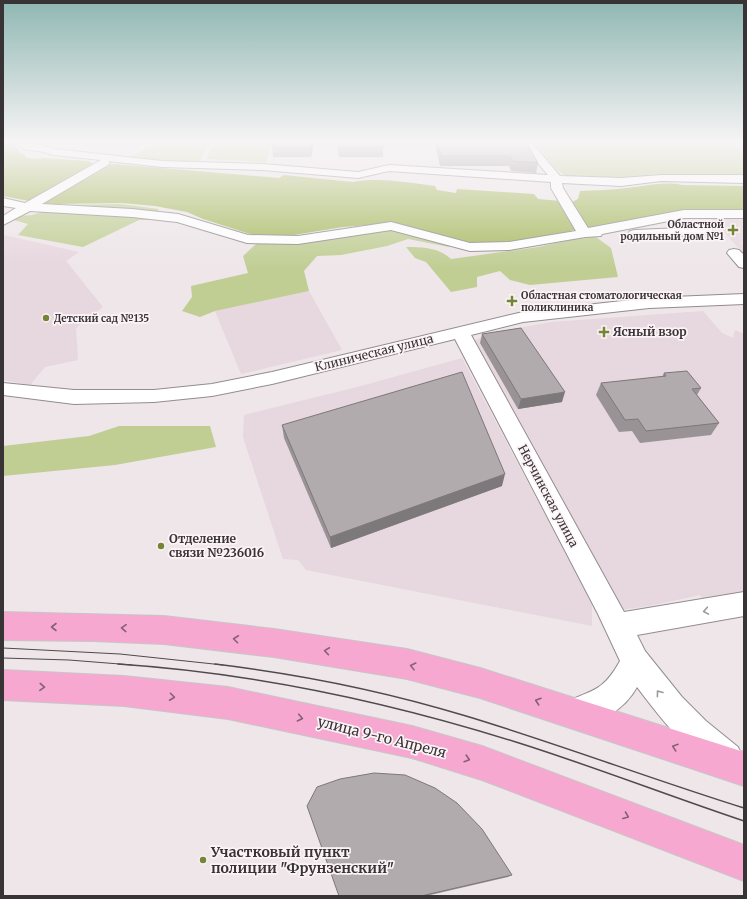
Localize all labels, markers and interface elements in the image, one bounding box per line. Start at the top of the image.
place label: Областной родильный дом №1 [620,218,724,243]
marker: Областной родильный дом №1 [727,224,739,236]
place label: Областная стоматологическая поликлиника [521,289,682,314]
marker: Областная стоматологическая поликлиника [506,295,518,307]
place label: Детский сад №135 [54,312,149,325]
marker: Детский сад №135 [41,313,51,323]
place label: Ясный взор [613,324,687,339]
marker: Ясный взор [598,326,610,338]
street label: Клиническая улица [313,330,435,375]
street label: Нерчинская улица [515,442,582,550]
place label: Отделение связи №236016 [169,531,264,560]
marker: Отделение связи №236016 [156,541,166,551]
one-way arrow [702,606,709,615]
one-way arrow [51,622,57,631]
one-way arrow [121,624,127,633]
one-way arrow [233,635,239,644]
one-way arrow [324,647,331,656]
one-way arrow [410,662,417,670]
one-way arrow [39,683,45,691]
one-way arrow [657,691,664,698]
one-way arrow [168,692,175,701]
one-way arrow [535,697,542,706]
street label: улица 9-го Апреля [316,712,448,762]
one-way arrow [297,713,303,721]
one-way arrow [672,743,679,751]
one-way arrow [463,754,470,763]
one-way arrow [622,812,629,820]
place label: Участковый пункт полиции "Фрунзенский" [210,843,394,877]
marker: Участковый пункт полиции "Фрунзенский" [198,855,208,865]

